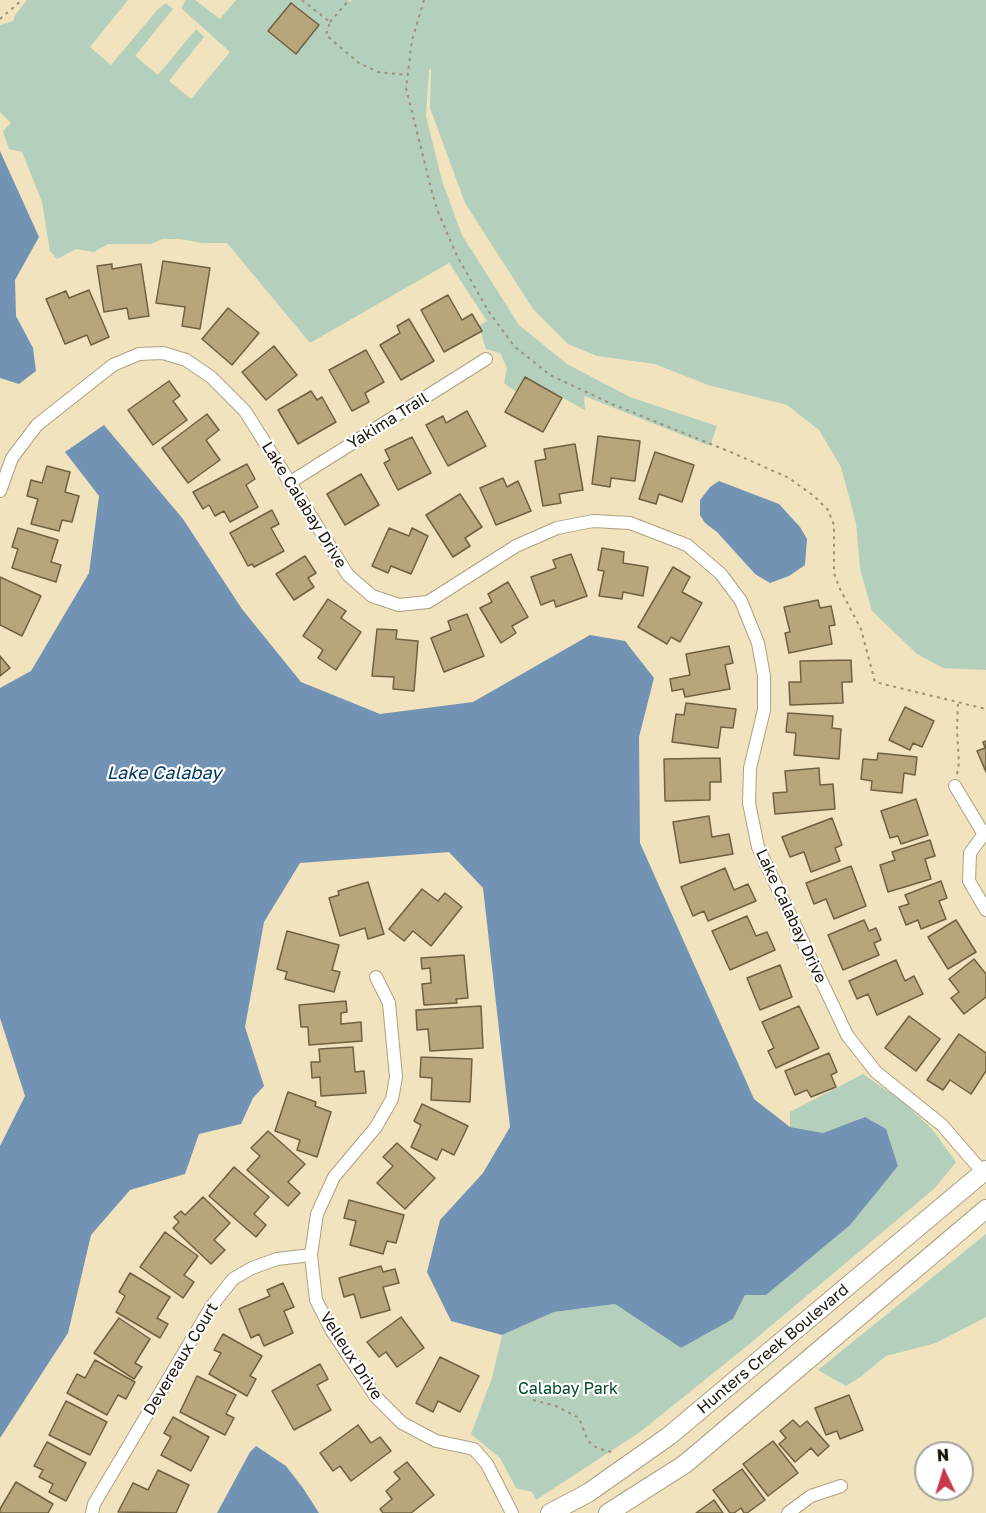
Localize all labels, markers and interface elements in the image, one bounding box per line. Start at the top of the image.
street label: Yakima Trail [344,389,432,453]
street label: Lake Calabay Drive [257,438,351,572]
water label: Lake Calabay [107,762,221,784]
street label: Lake Calabay Drive [752,846,830,986]
street label: Hunters Creek Boulevard [693,1280,853,1418]
street label: Devereaux Court [140,1299,222,1419]
street label: Velleux Drive [316,1309,386,1403]
park label: Calabay Park [518,1379,618,1399]
north arrow [914,1441,974,1501]
text: N [936,1445,950,1465]

